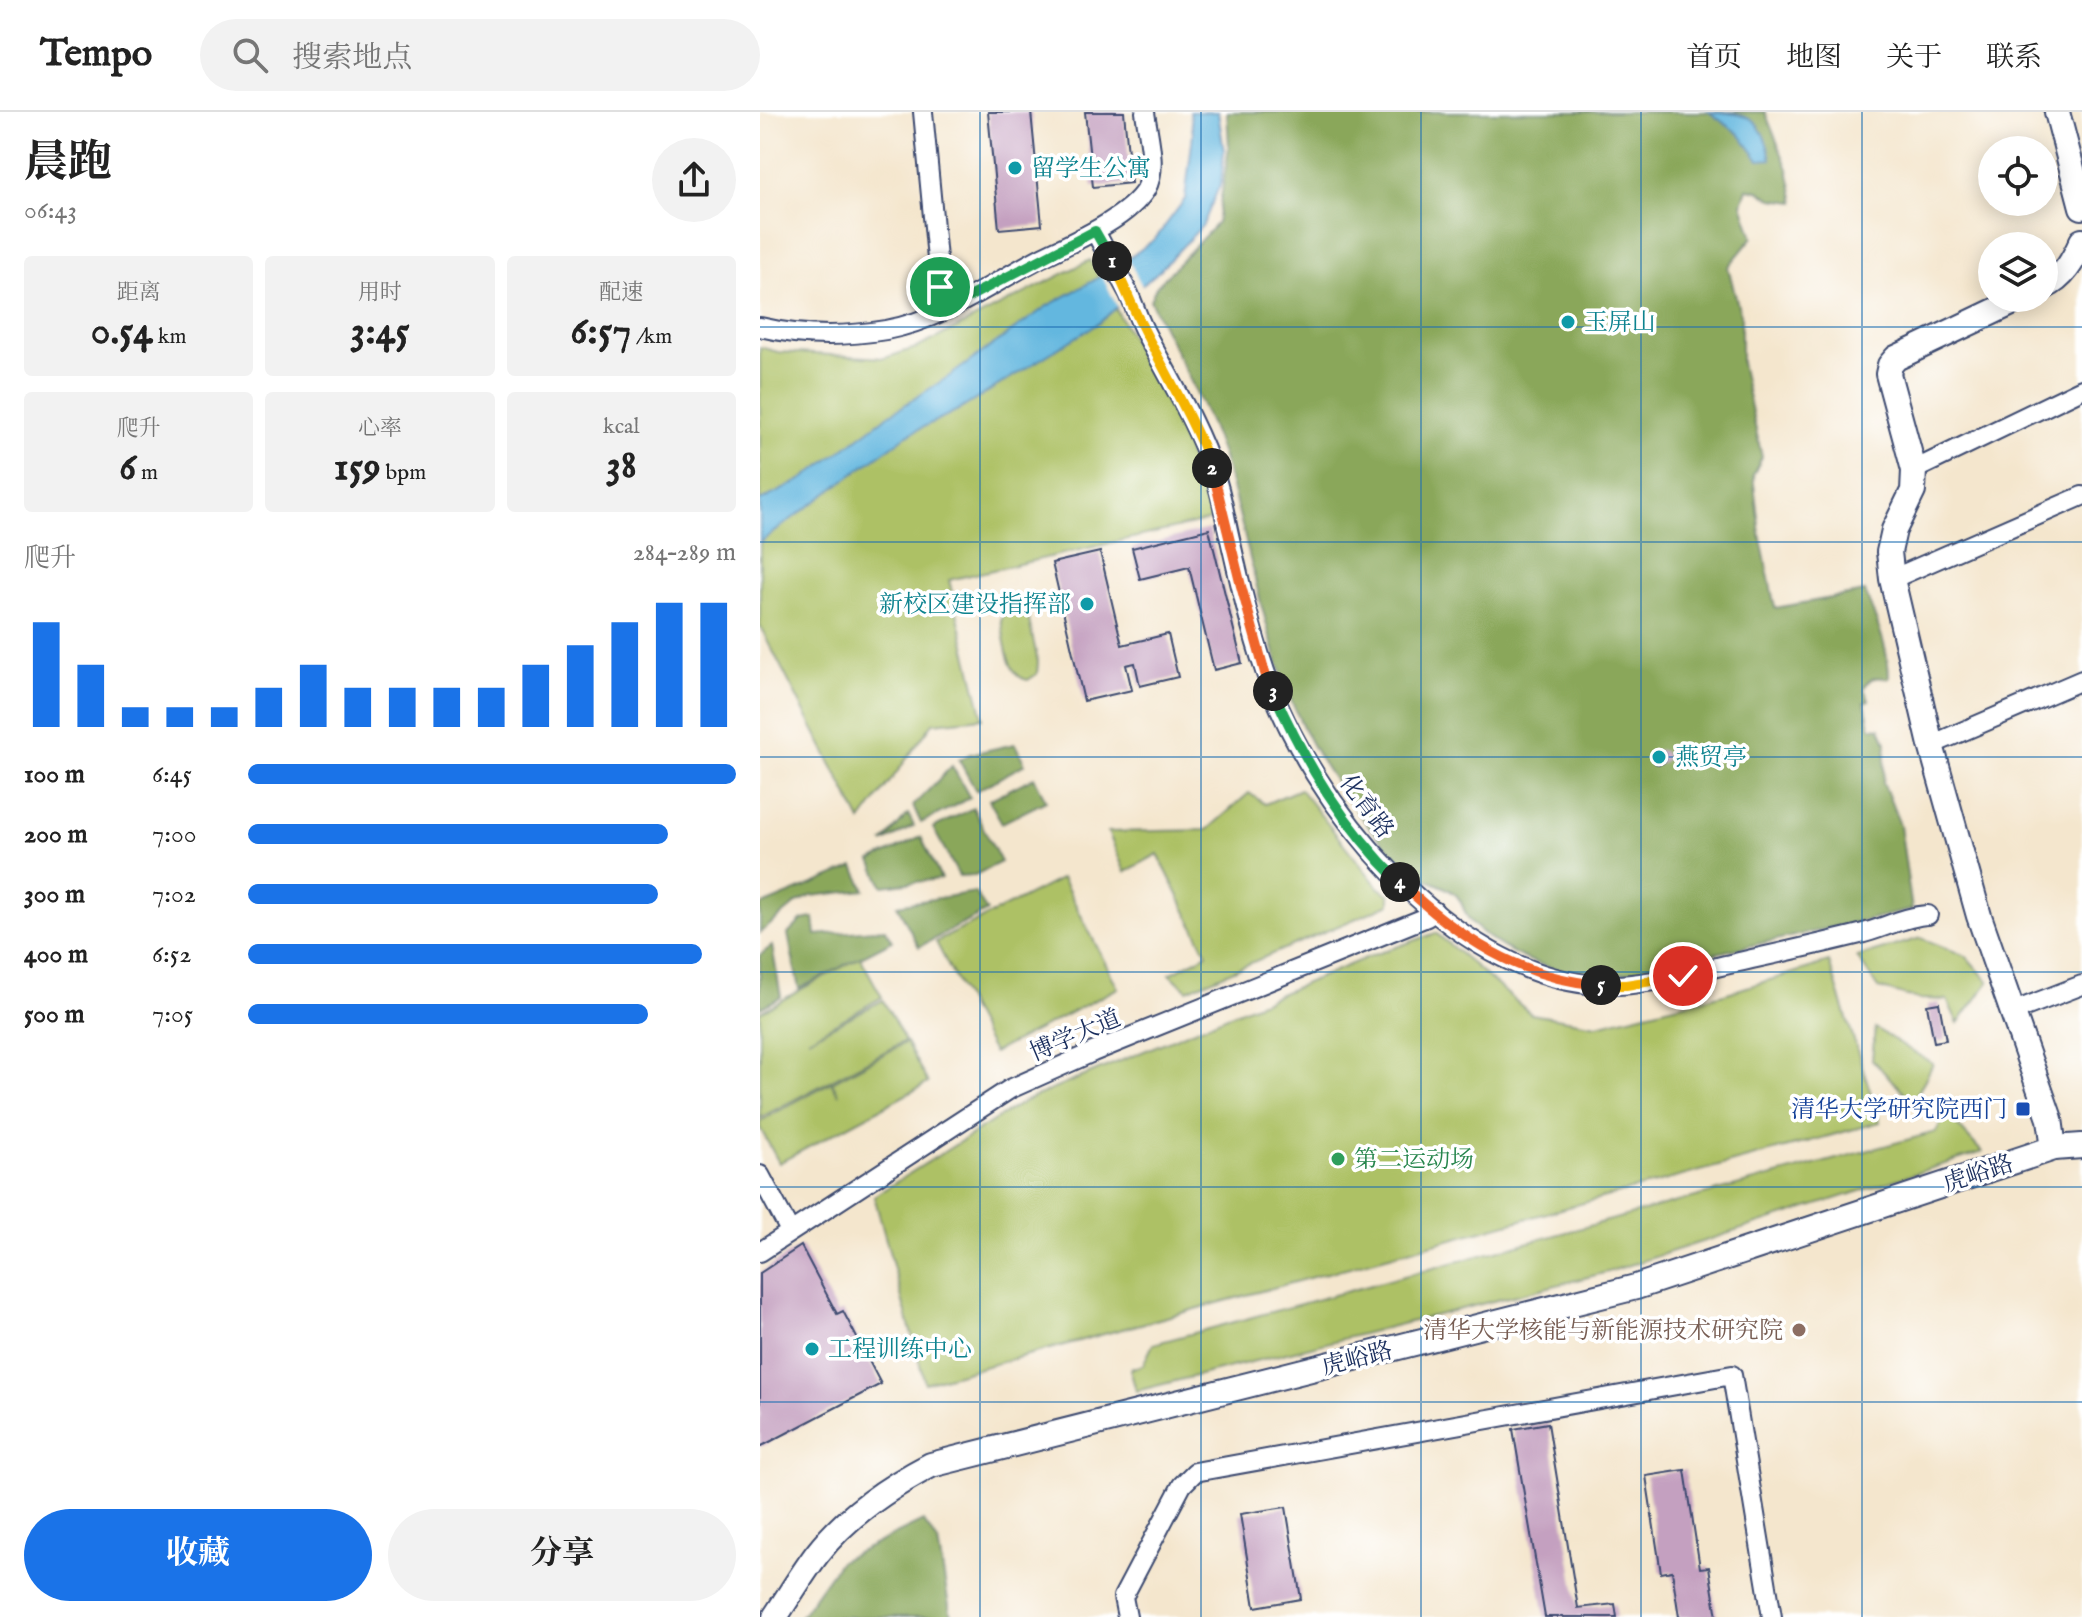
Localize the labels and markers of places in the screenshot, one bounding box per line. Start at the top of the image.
place label: 留学生公寓 [1031,154,1151,185]
marker: 留学生公寓 [1006,159,1024,177]
pin: 1 [1092,241,1132,281]
pin [906,253,974,321]
place label: 玉屏山 [1584,308,1656,339]
marker: 玉屏山 [1559,313,1577,331]
pin: 2 [1192,448,1232,488]
place label: 新校区建设指挥部 [879,590,1071,621]
marker: 新校区建设指挥部 [1078,595,1096,613]
pin: 3 [1253,671,1293,711]
place label: 燕贸亭 [1675,743,1747,774]
marker: 燕贸亭 [1650,748,1668,766]
pin: 4 [1380,862,1420,902]
pin [1649,942,1717,1010]
pin: 5 [1581,965,1621,1005]
place label: 清华大学研究院西门 [1791,1095,2007,1126]
marker: 清华大学研究院西门 [2014,1100,2032,1118]
place label: 第二运动场 [1354,1145,1474,1176]
marker: 第二运动场 [1329,1150,1347,1168]
place label: 清华大学核能与新能源技术研究院 [1423,1316,1783,1347]
marker: 清华大学核能与新能源技术研究院 [1790,1321,1808,1339]
place label: 工程训练中心 [828,1335,972,1366]
marker: 工程训练中心 [803,1340,821,1358]

